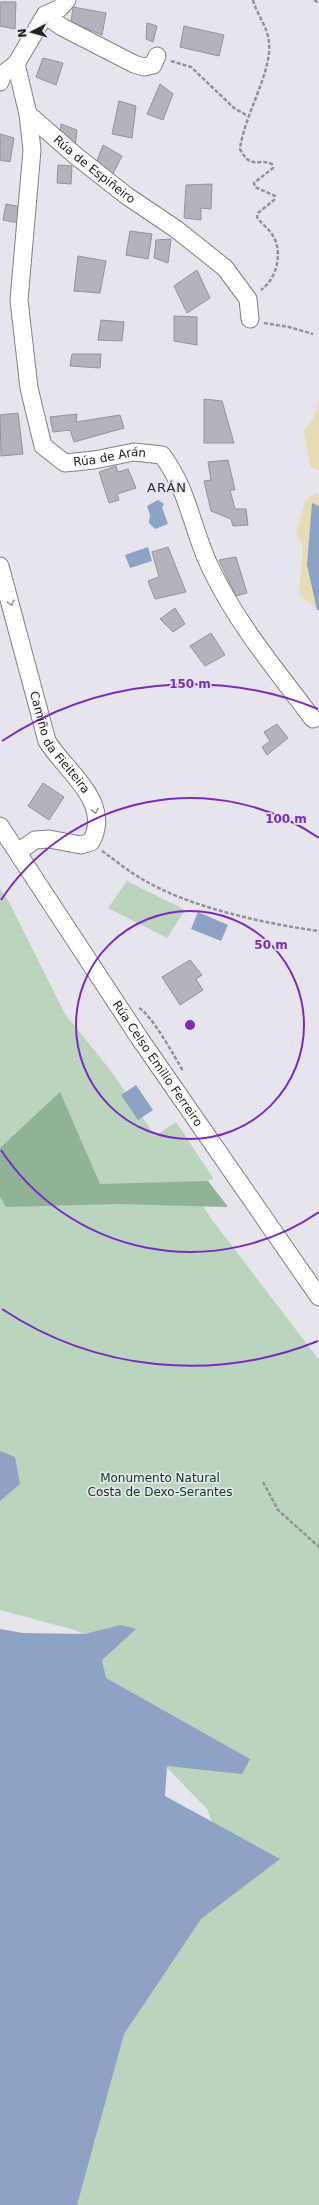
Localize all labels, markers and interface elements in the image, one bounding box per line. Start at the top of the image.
north arrow [12,12,52,52]
text: N [16,28,29,38]
street label: Rúa de Espiñeiro [51,133,138,206]
street label: Rúa de Arán [73,445,147,469]
district label: ARÁN [147,480,187,495]
one-way arrow [7,600,15,607]
text: 150 m [169,677,211,691]
street label: Camiño da Fieiteira [27,690,93,796]
one-way arrow [90,808,98,814]
text: 100 m [265,812,307,826]
text: 50 m [254,938,288,952]
street label: Rúa Celso Emilio Ferreiro [110,998,206,1129]
centre of rings [183,1018,197,1032]
park label: Monumento Natural Costa de Dexo-Serantes [88,1471,232,1499]

